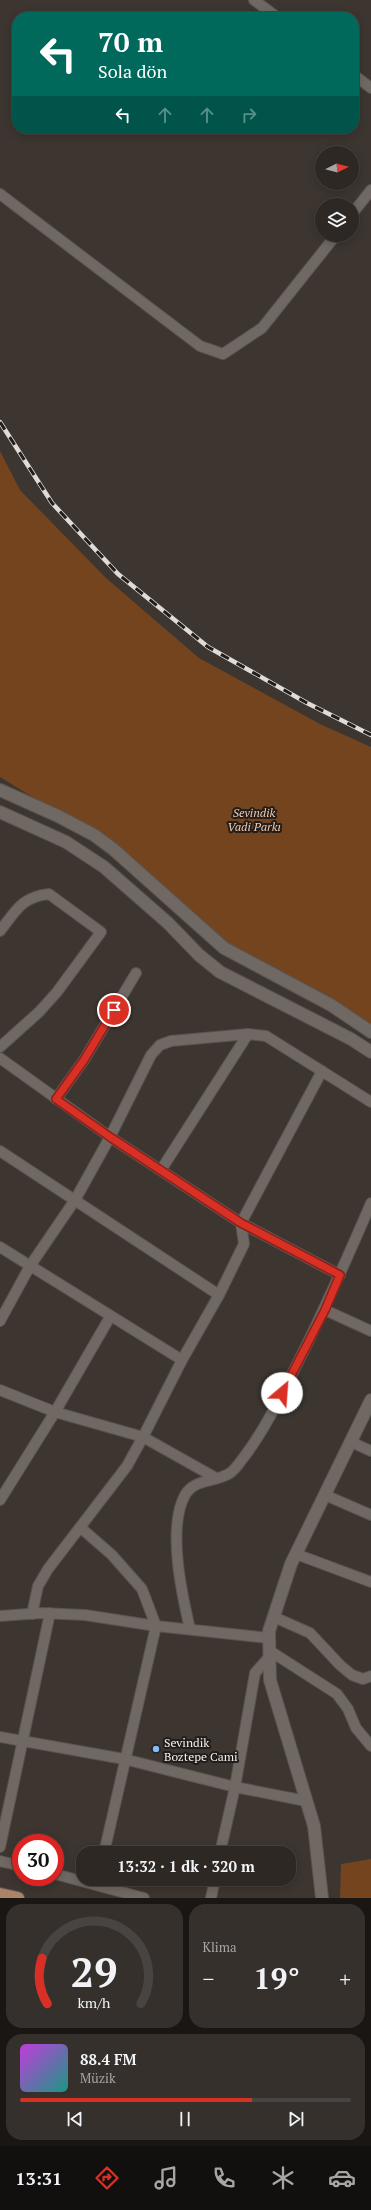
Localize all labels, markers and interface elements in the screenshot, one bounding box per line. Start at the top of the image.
text: 70 m [98,23,163,60]
icon: left [32,28,84,80]
text: Sola dön [98,59,167,83]
icon: left [112,104,134,126]
icon: ahead [154,104,176,126]
icon: ahead [196,104,218,126]
icon: right [238,104,260,126]
north arrow [315,146,359,190]
map controls [315,146,359,242]
button: layers [315,198,359,242]
park label: Sevindik Vadi Parkı [227,805,281,834]
pin [97,993,131,1027]
icon: arrive [103,999,125,1021]
position arrow [261,1372,303,1414]
place label: Sevindik Boztepe Cami [164,1735,238,1764]
marker: Sevindik Boztepe Cami [151,1744,161,1754]
speed limit sign: 30 [12,1834,64,1886]
text: 13:32 · 1 dk · 320 m [117,1856,255,1876]
text: Klima [203,1938,237,1956]
text: 29 [71,1944,118,1999]
text: 19° [254,1958,300,1998]
text: − [203,1964,214,1993]
text: + [339,1964,351,1993]
text: km/h [78,1993,111,2012]
text: 88.4 FM [80,2049,137,2069]
text: Müzik [80,2069,116,2087]
icon: previous [64,2108,86,2130]
icon: pause [174,2108,196,2130]
icon: next [285,2108,307,2130]
icon: directions [93,2164,121,2192]
icon: music [152,2164,180,2192]
icon: phone [210,2164,238,2192]
icon: climate [269,2164,297,2192]
icon: car [328,2164,356,2192]
text: 13:31 [15,2166,62,2190]

